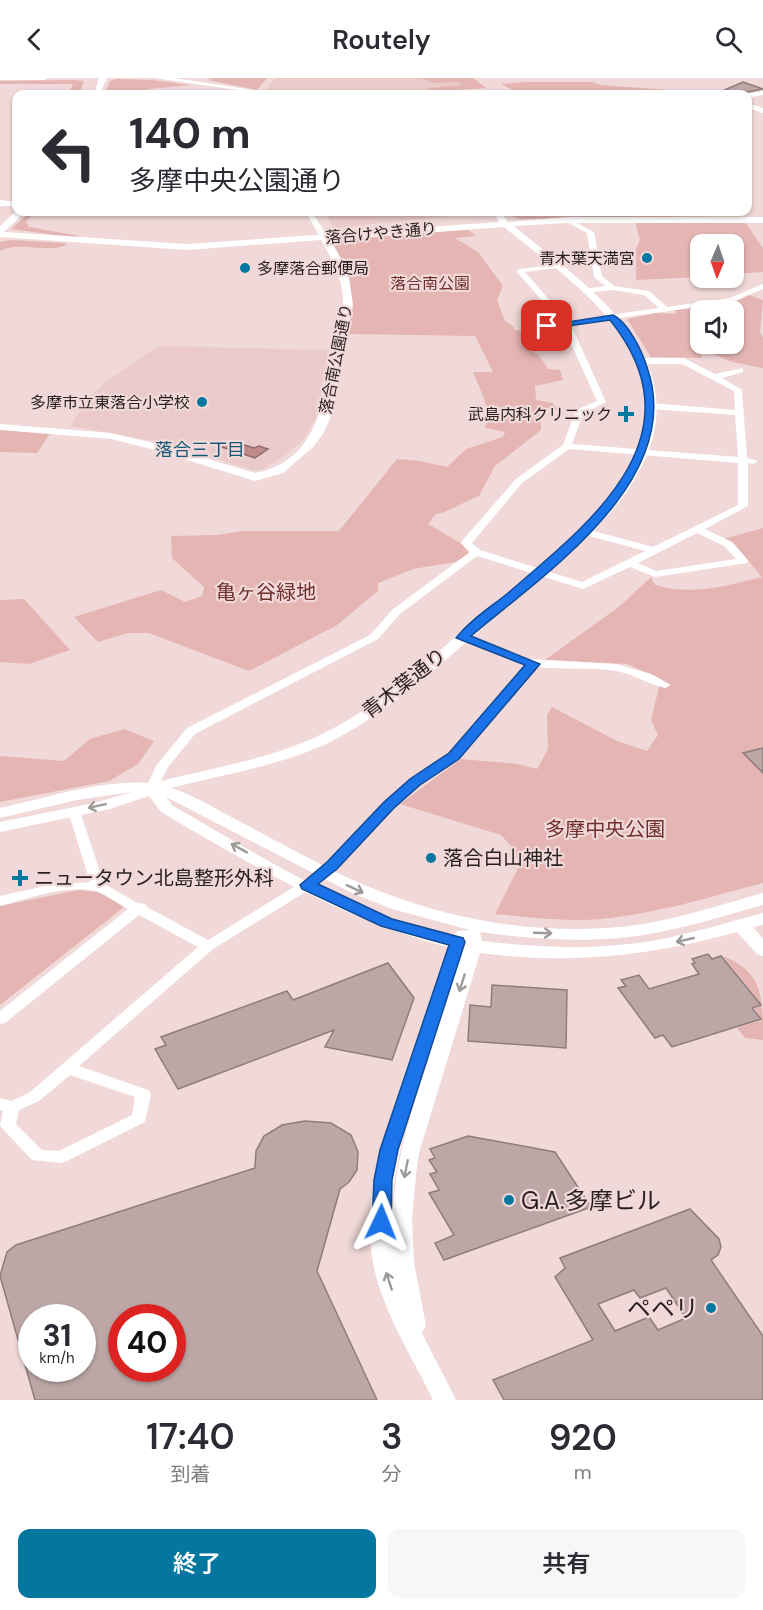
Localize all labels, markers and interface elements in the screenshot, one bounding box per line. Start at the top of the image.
text: Routely [332,22,431,57]
icon: back [18,23,51,56]
icon: search [712,23,745,56]
text: 140 m [129,106,251,161]
icon: left [30,114,108,192]
text: 多摩中央公園通り [129,163,345,198]
street label: 落合けやき通り [324,218,438,248]
north arrow [690,234,744,288]
map controls [690,234,744,354]
place label: 青木葉天満宮 [539,248,635,269]
marker: 青木葉天満宮 [640,251,654,265]
place label: 多摩落合郵便局 [257,258,369,279]
marker: 多摩落合郵便局 [238,261,252,275]
park label: 落合南公園 [390,273,470,294]
pin [521,300,572,351]
button: sound [690,300,744,354]
street label: 落合南公園通り [315,302,357,416]
icon: arrive [530,309,563,342]
place label: 多摩市立東落合小学校 [30,392,190,413]
marker: 多摩市立東落合小学校 [195,395,209,409]
place label: 武島内科クリニック [468,404,612,425]
marker: 武島内科クリニック [617,405,635,423]
district label: 落合三丁目 [155,438,245,462]
park label: 亀ヶ谷緑地 [216,579,316,605]
street label: 青木葉通り [357,642,451,724]
one-way arrow [88,801,107,812]
park label: 多摩中央公園 [545,816,665,842]
one-way arrow [230,842,248,853]
place label: 落合白山神社 [443,845,563,871]
marker: 落合白山神社 [424,851,438,865]
place label: ニュータウン北島整形外科 [34,865,274,891]
marker: ニュータウン北島整形外科 [11,869,29,887]
one-way arrow [345,883,363,895]
one-way arrow [533,928,553,939]
one-way arrow [675,934,694,946]
one-way arrow [456,973,467,992]
one-way arrow [400,1159,411,1179]
place label: G.A.多摩ビル [521,1185,661,1216]
position arrow [349,1190,413,1254]
marker: G.A.多摩ビル [502,1193,516,1207]
one-way arrow [383,1272,394,1291]
place label: ペペリ [627,1293,699,1324]
marker: ペペリ [704,1301,718,1315]
speed limit sign: 40 [108,1304,186,1382]
text: 31 [43,1316,71,1355]
text: km/h [39,1348,75,1368]
text: 17:40 [146,1413,235,1460]
text: 3 [381,1413,402,1460]
text: 920 [549,1414,617,1461]
text: m [574,1459,592,1485]
text: 到着 [170,1461,210,1487]
text: 分 [382,1461,402,1487]
button: 終了 [18,1529,376,1598]
button: 共有 [388,1529,745,1598]

